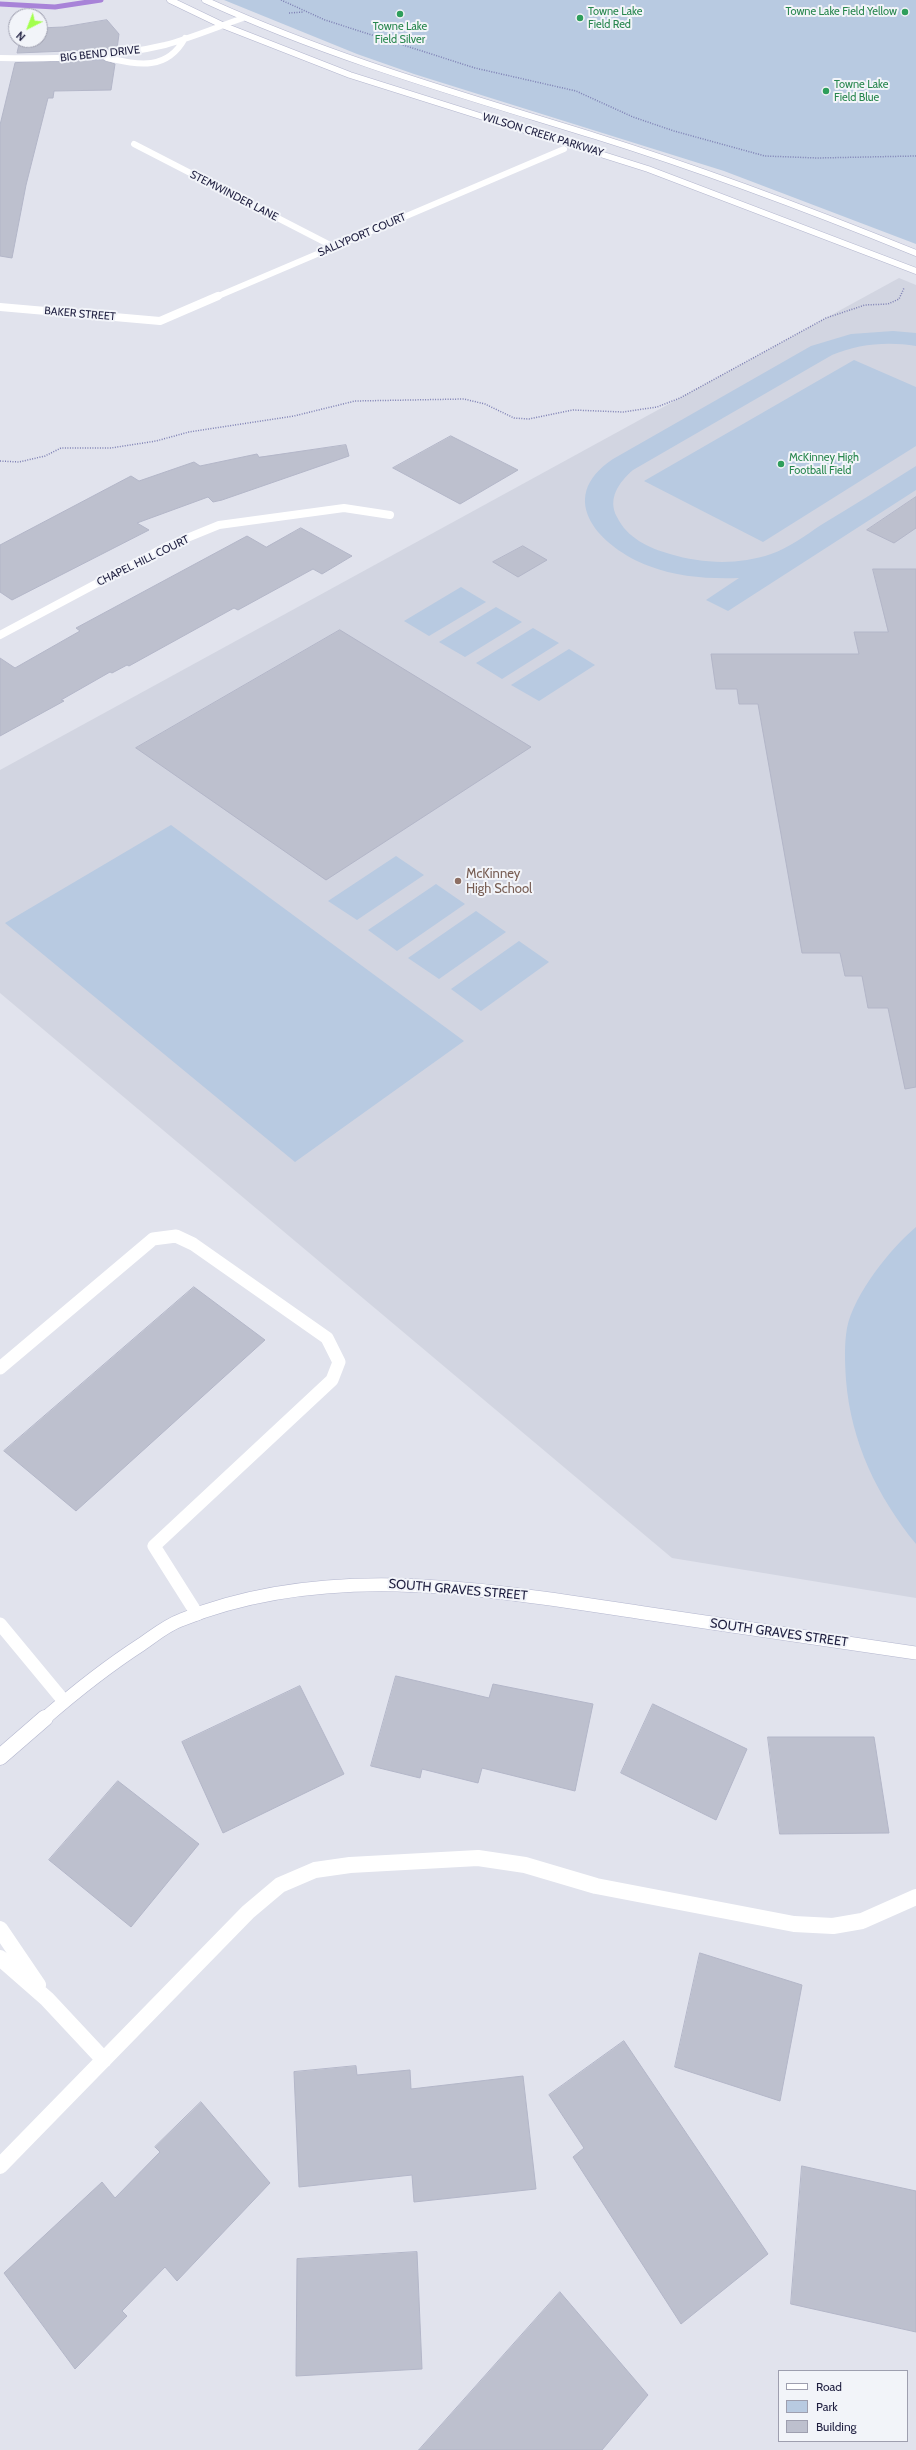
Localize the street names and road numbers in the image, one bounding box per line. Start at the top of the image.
street label: BIG BEND DRIVE [59,43,141,65]
street label: WILSON CREEK PARKWAY [481,110,605,160]
street label: STEMWINDER LANE [188,168,280,224]
street label: SALLYPORT COURT [316,210,408,260]
street label: BAKER STREET [44,304,116,324]
street label: CHAPEL HILL COURT [95,533,191,589]
street label: SOUTH GRAVES STREET [388,1576,528,1604]
street label: SOUTH GRAVES STREET [709,1616,849,1650]

